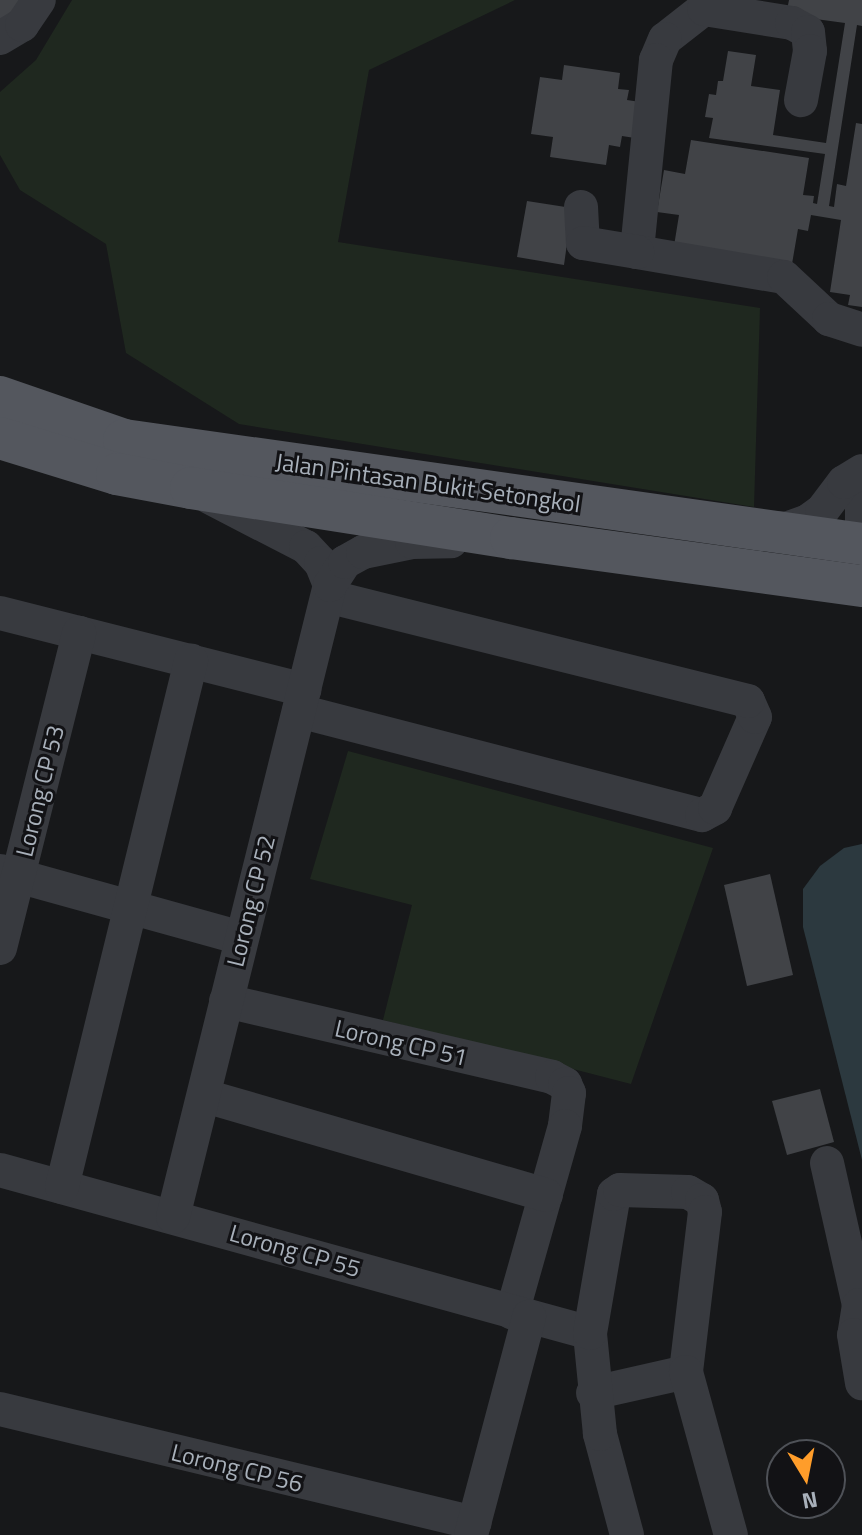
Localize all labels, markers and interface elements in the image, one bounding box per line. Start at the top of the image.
street label: Jalan Pintasan Bukit Setongkol [274,447,582,519]
street label: Lorong CP 53 [10,722,70,860]
street label: Lorong CP 52 [221,832,281,970]
street label: Lorong CP 51 [332,1014,470,1072]
street label: Lorong CP 55 [226,1219,364,1283]
street label: Lorong CP 56 [168,1438,306,1498]
north arrow [766,1439,846,1519]
text: N [799,1483,820,1519]

